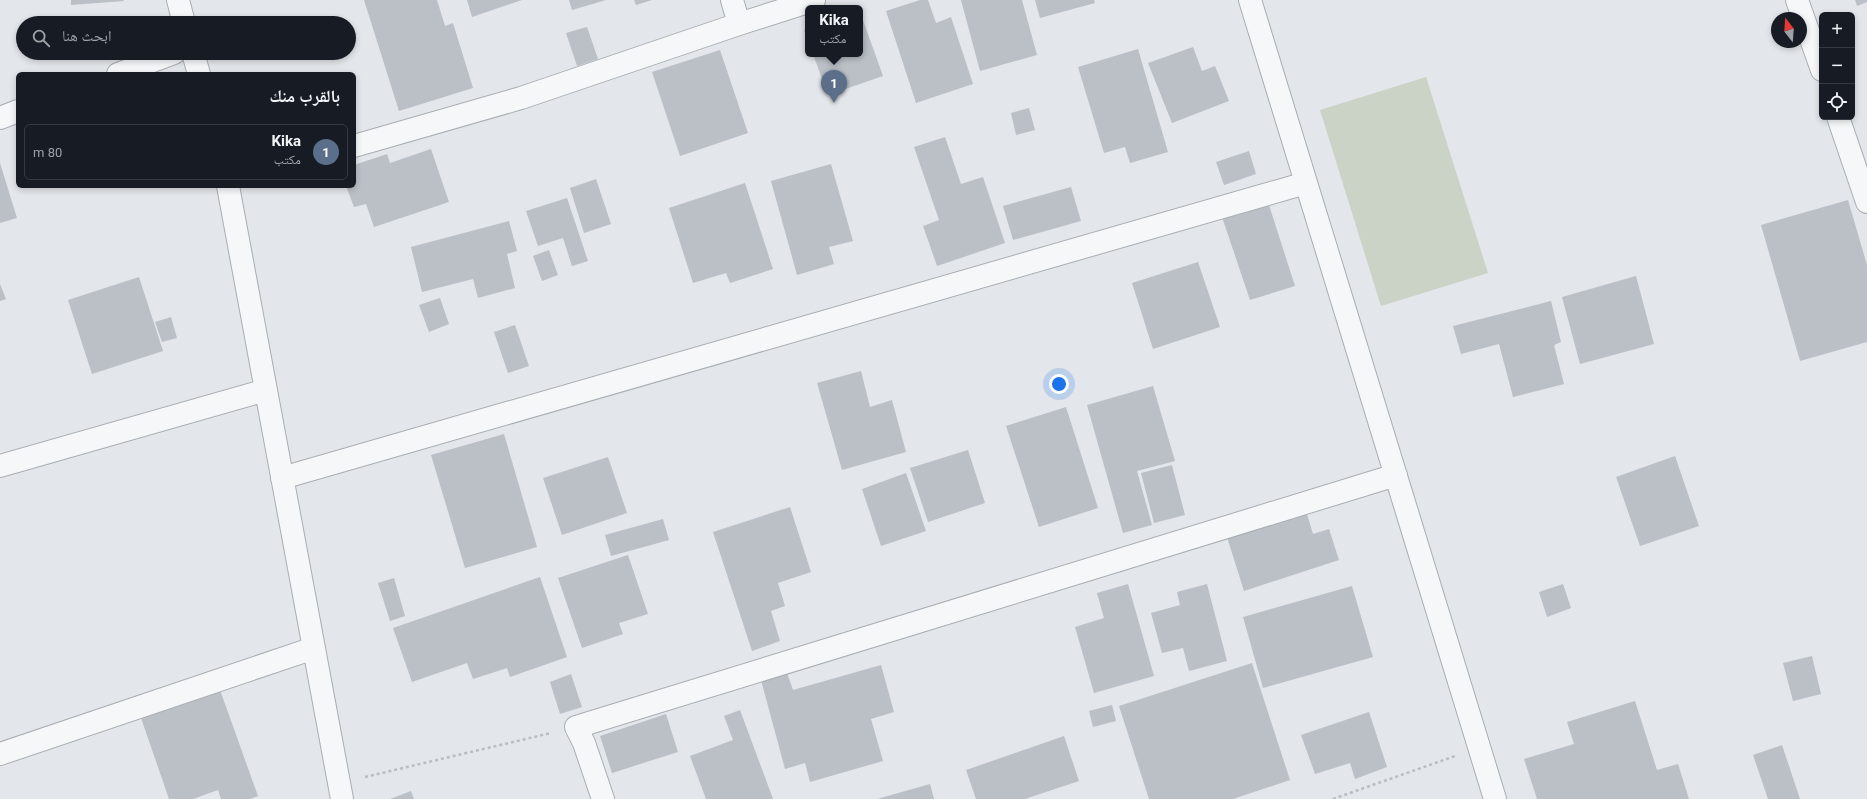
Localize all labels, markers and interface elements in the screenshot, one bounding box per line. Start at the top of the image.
popup [805,5,863,57]
text: Kika [819,11,849,29]
north arrow [1771,12,1807,48]
map controls [1819,12,1855,120]
button: + [1819,12,1855,48]
search box [16,16,356,60]
icon: search [30,27,52,49]
text: ابحث هنا [62,27,111,45]
text: مكتب [819,31,846,46]
button: − [1819,48,1855,84]
pin: 1 [821,70,847,103]
button: locate [1819,84,1855,120]
text: بالقرب منك [269,86,340,106]
text: Kika [271,132,301,150]
text: 80 m [33,145,62,160]
text: 1 [322,145,330,160]
text: مكتب [274,152,301,167]
your location [1049,374,1069,394]

